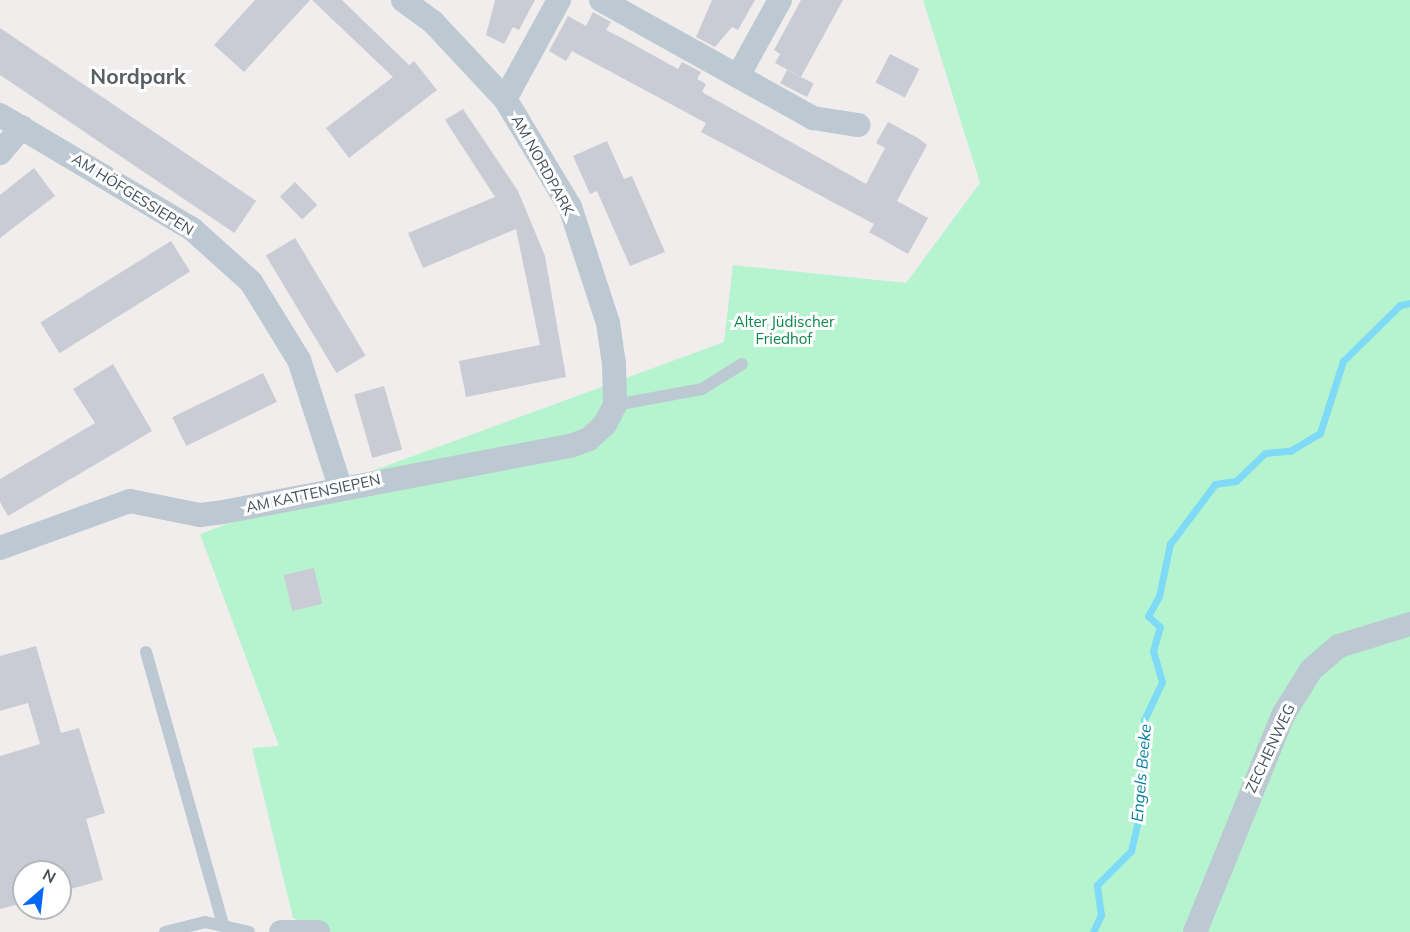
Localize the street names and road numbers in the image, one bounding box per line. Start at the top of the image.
street label: AM NORDPARK [508,112,578,218]
street label: AM HÖFGESSIEPEN [69,149,197,239]
street label: AM KATTENSIEPEN [244,470,382,516]
street label: ZECHENWEG [1242,701,1298,795]

